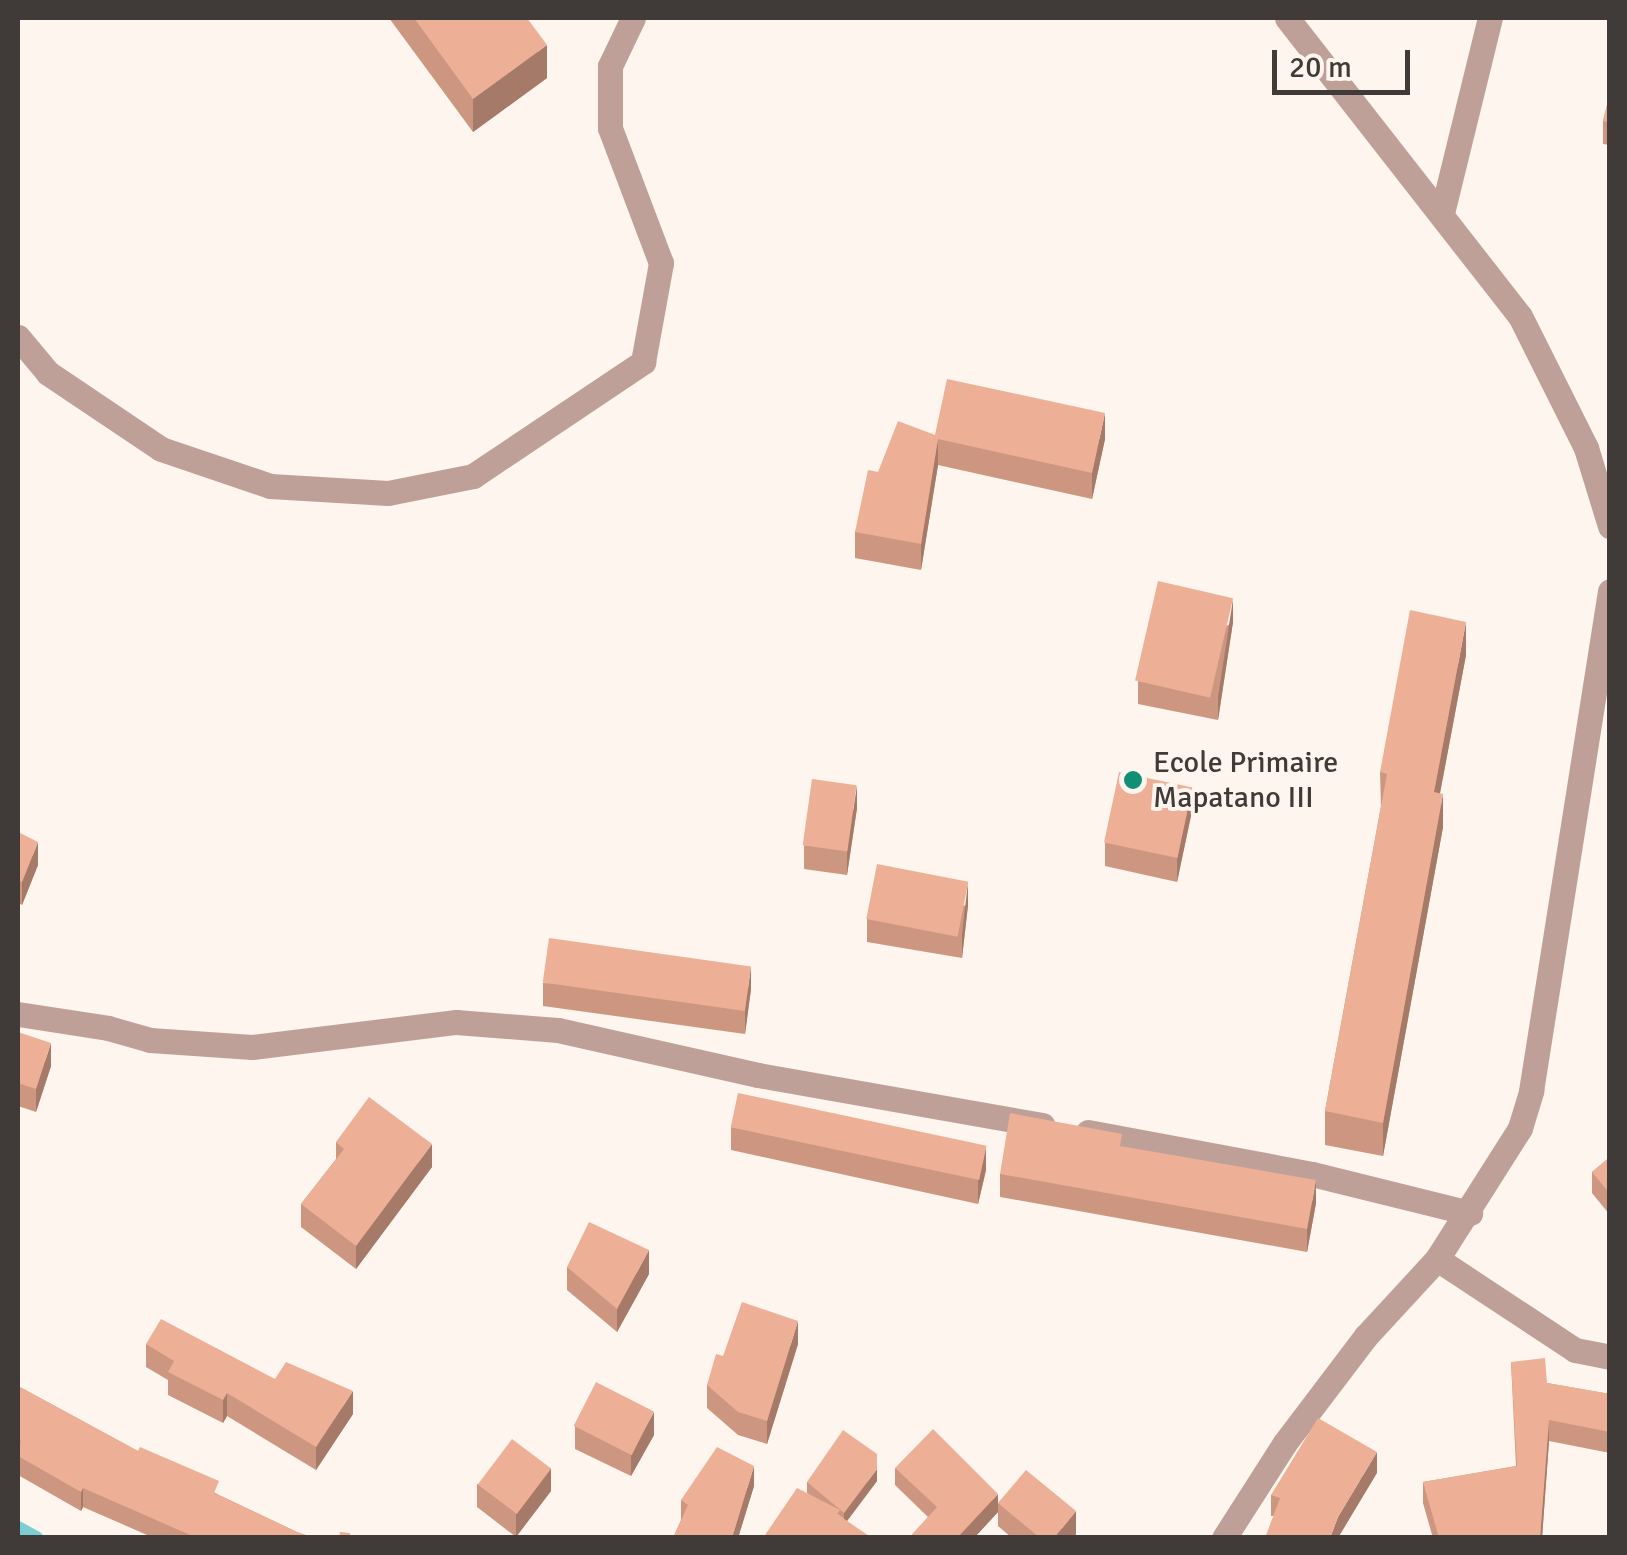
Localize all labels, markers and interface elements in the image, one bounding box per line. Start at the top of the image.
scale bar [1277,30,1414,92]
text: 20 m [1289,49,1352,86]
place label: Ecole Primaire Mapatano III [1153,745,1338,816]
marker: Ecole Primaire Mapatano III [1122,769,1144,791]

